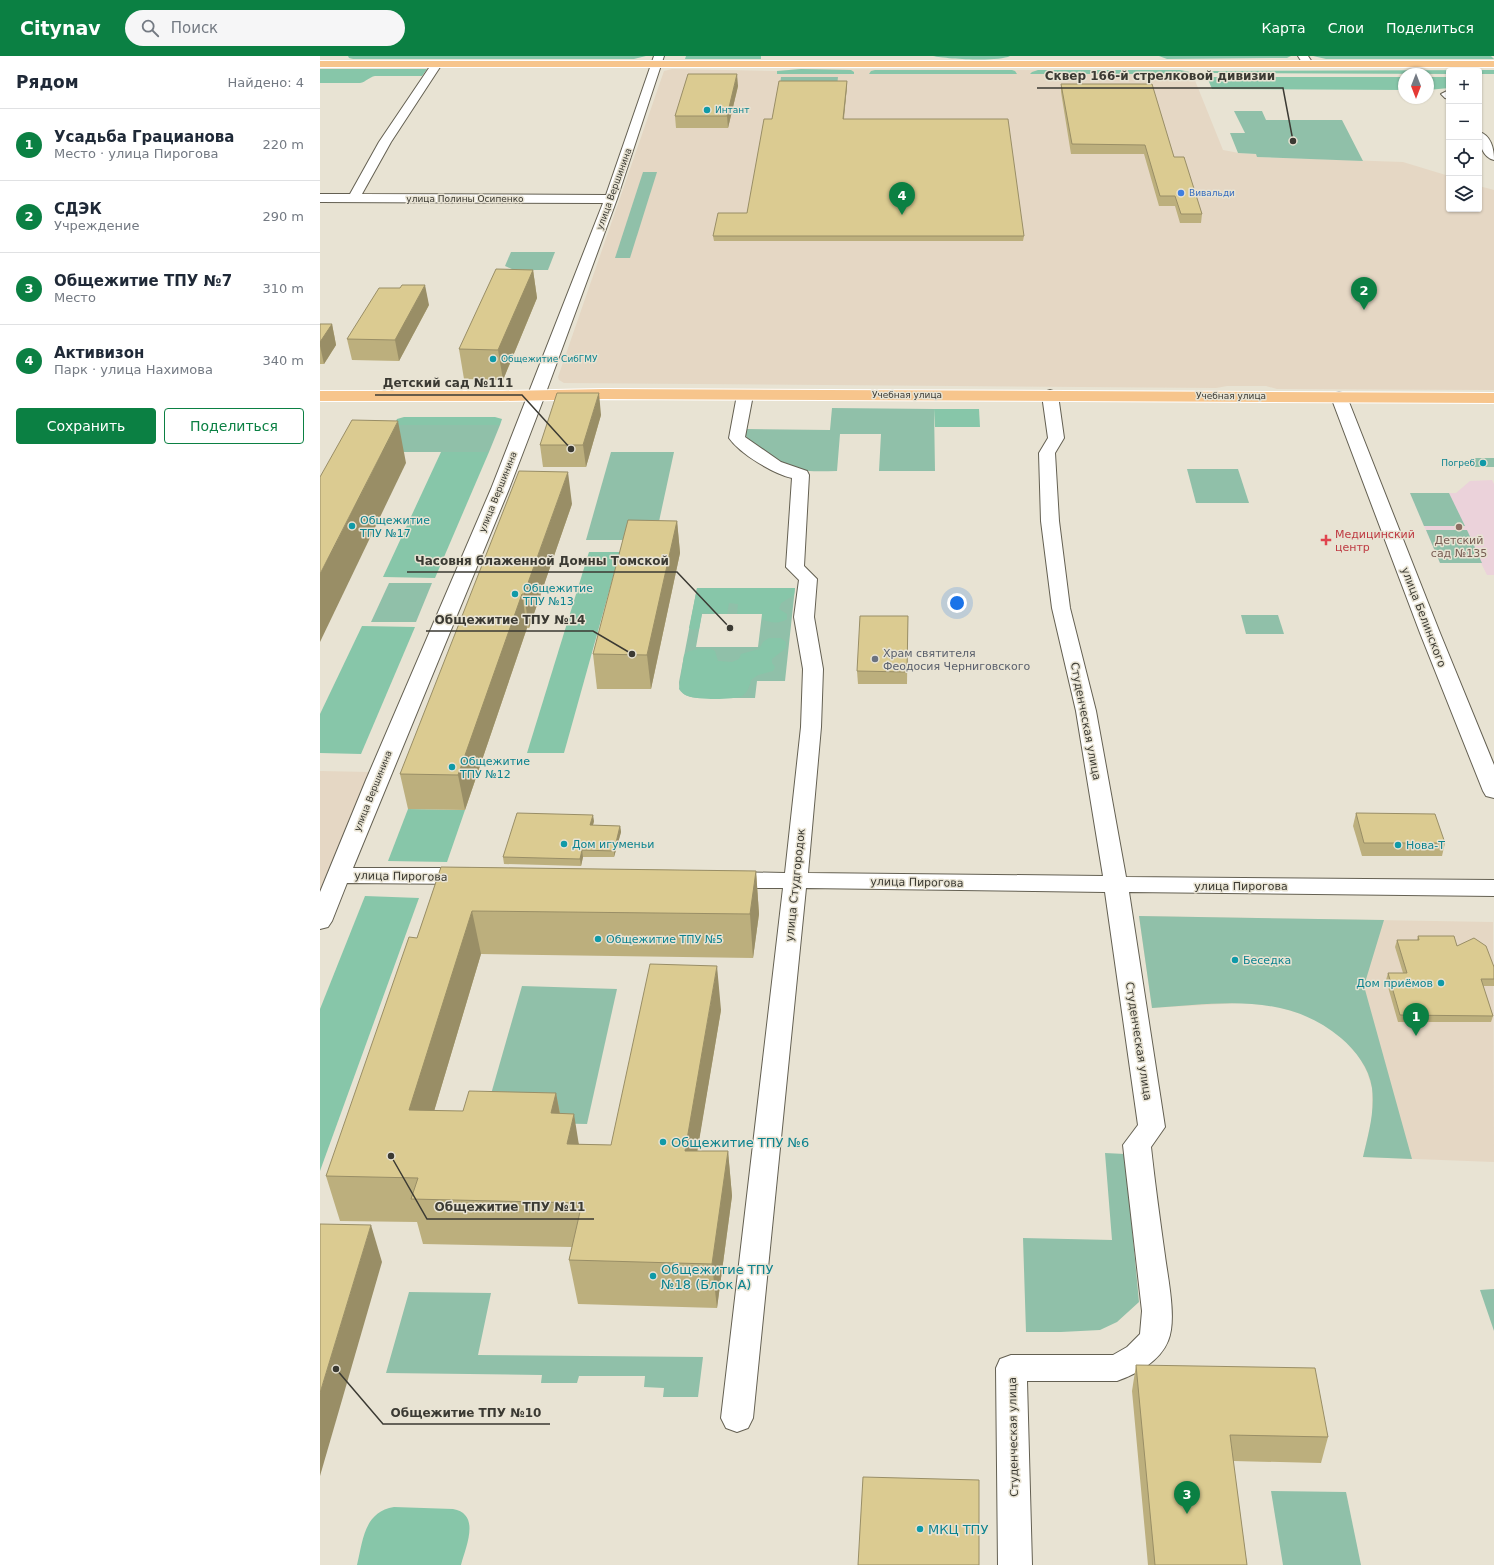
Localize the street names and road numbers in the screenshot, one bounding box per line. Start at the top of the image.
street label: улица Вершинина [595,147,633,231]
street label: улица Полины Осипенко [406,194,524,204]
street label: Учебная улица [872,390,942,400]
street label: Учебная улица [1196,391,1266,401]
street label: улица Вершинина [477,450,519,534]
street label: улица Белинского [1398,565,1449,669]
street label: Студенческая улица [1068,661,1103,781]
street label: улица Вершинина [352,749,394,833]
street label: улица Студгородок [783,827,808,942]
street label: улица Пирогова [354,869,448,884]
street label: улица Пирогова [870,875,964,890]
street label: улица Пирогова [1194,880,1288,893]
street label: Студенческая улица [1123,981,1154,1101]
street label: Студенческая улица [1006,1377,1021,1497]

